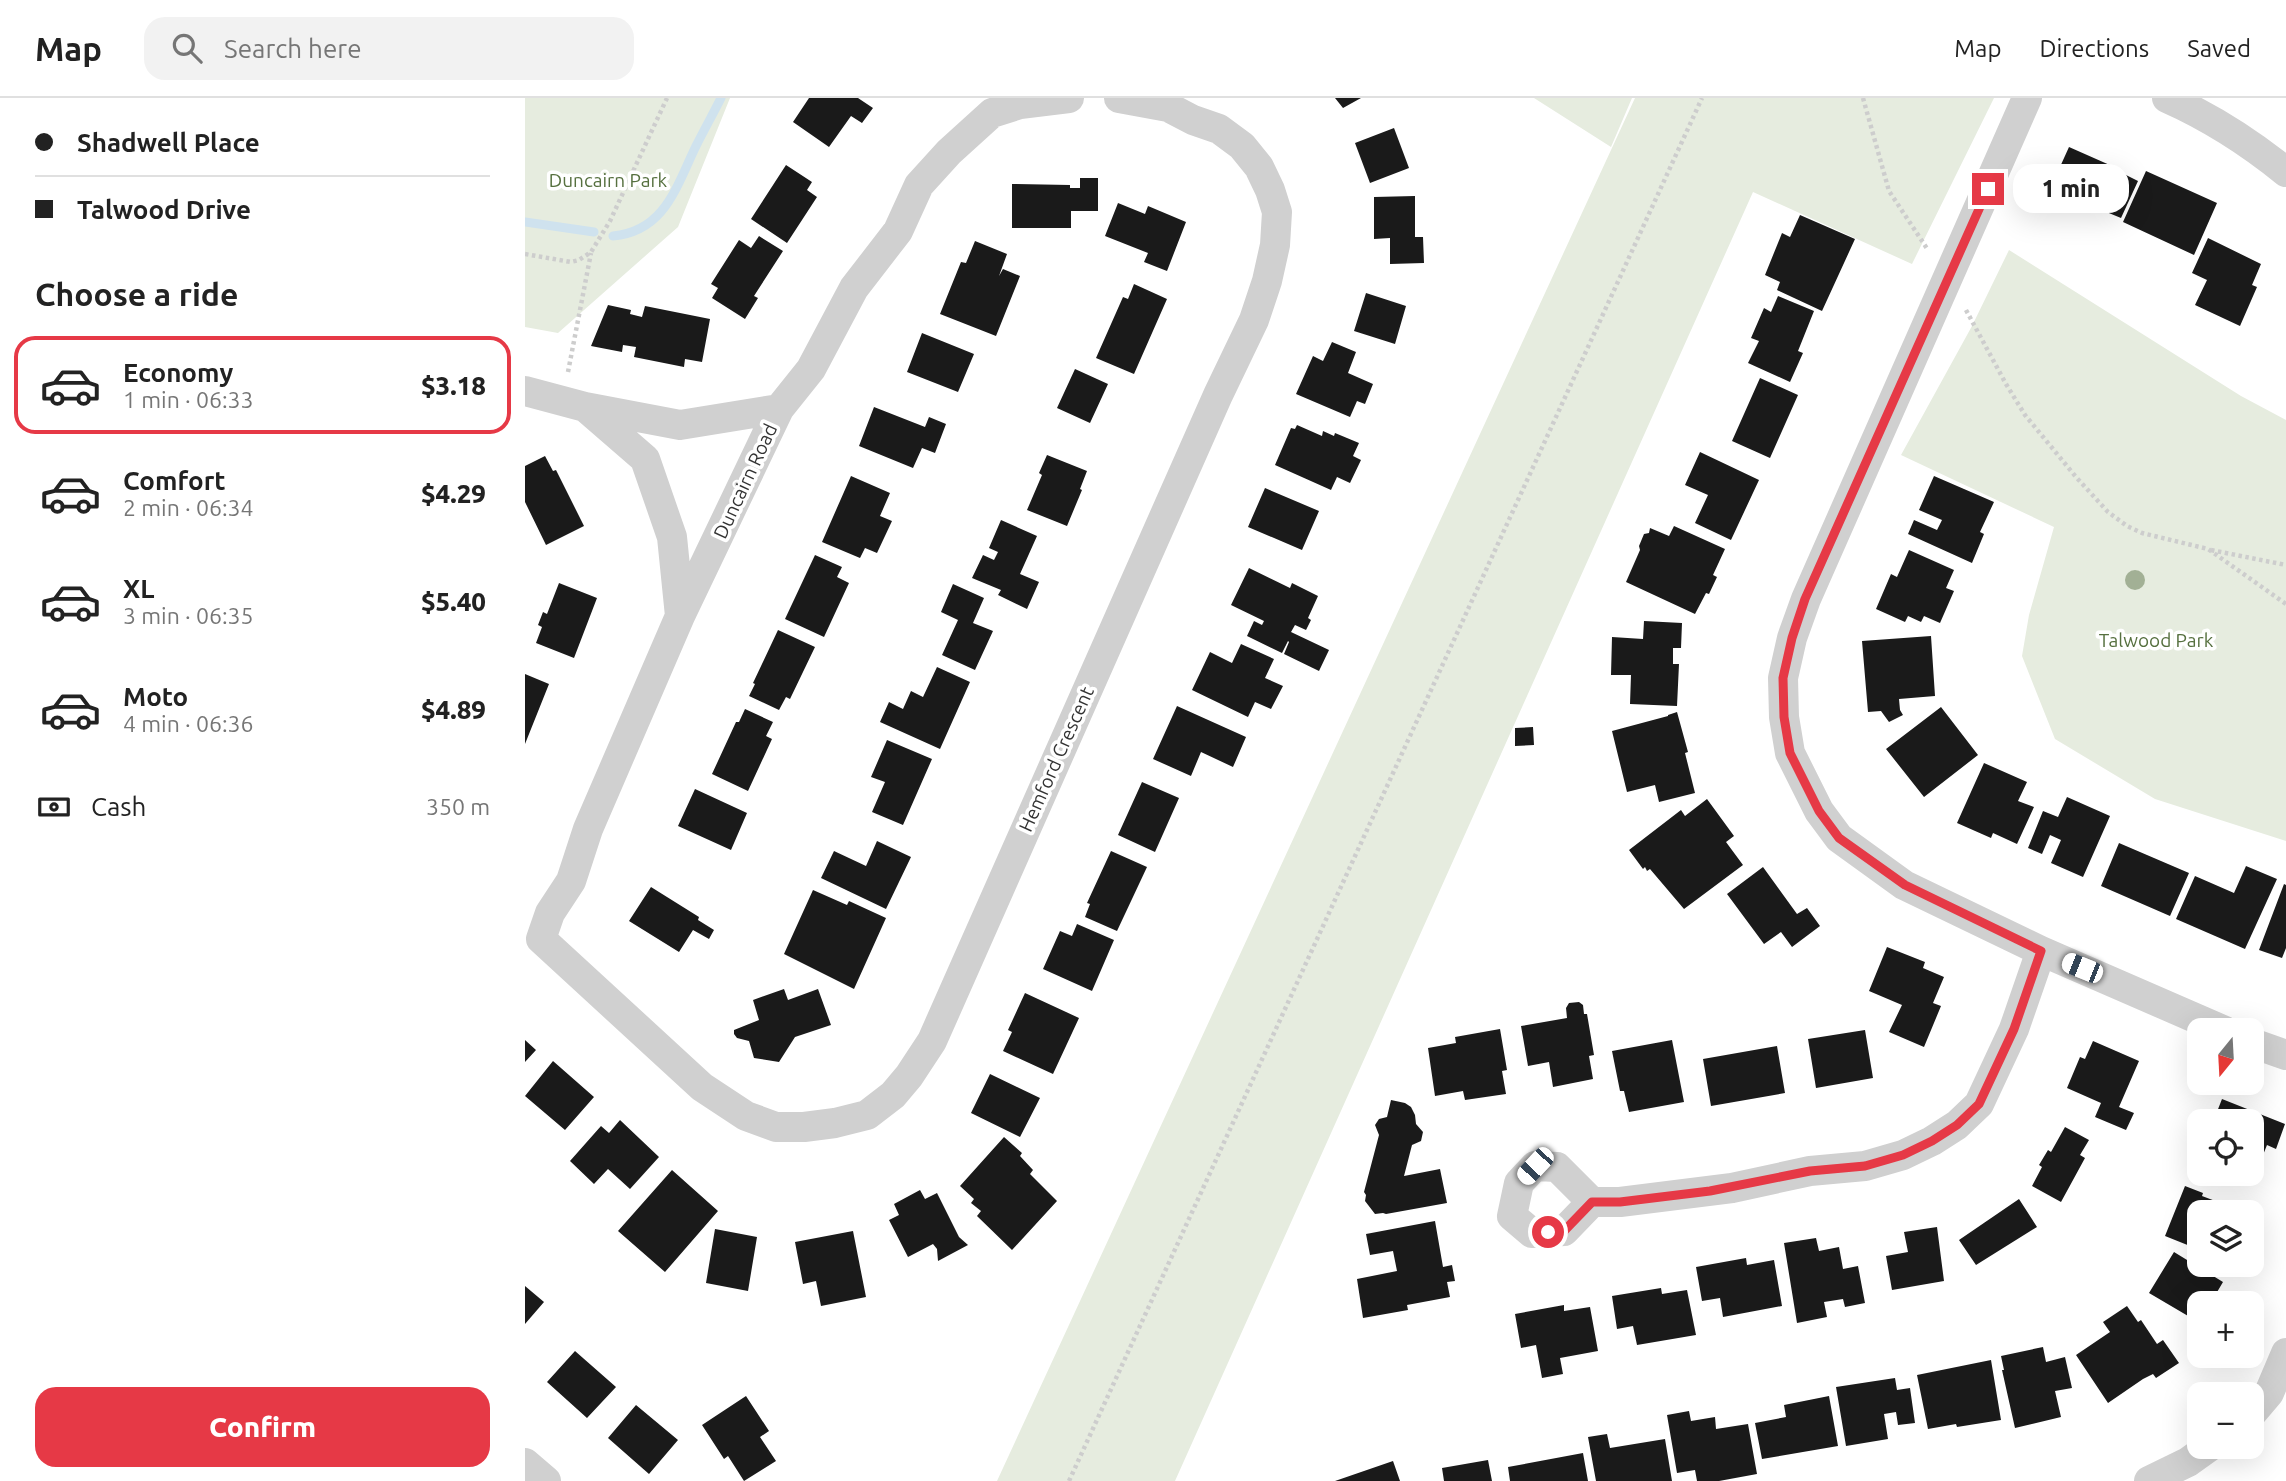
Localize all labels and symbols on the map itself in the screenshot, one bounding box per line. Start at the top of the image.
callout: 1 min [2013,164,2128,214]
park label: Duncairn Park [549,169,668,191]
route end [1972,173,2004,205]
street label: Duncairn Road [709,420,781,542]
park label: Talwood Park [2099,629,2214,651]
street label: Hemford Crescent [1014,683,1098,835]
car [2059,950,2106,986]
north arrow [2187,1018,2265,1096]
car [1513,1143,1558,1189]
route start [1532,1216,1564,1248]

